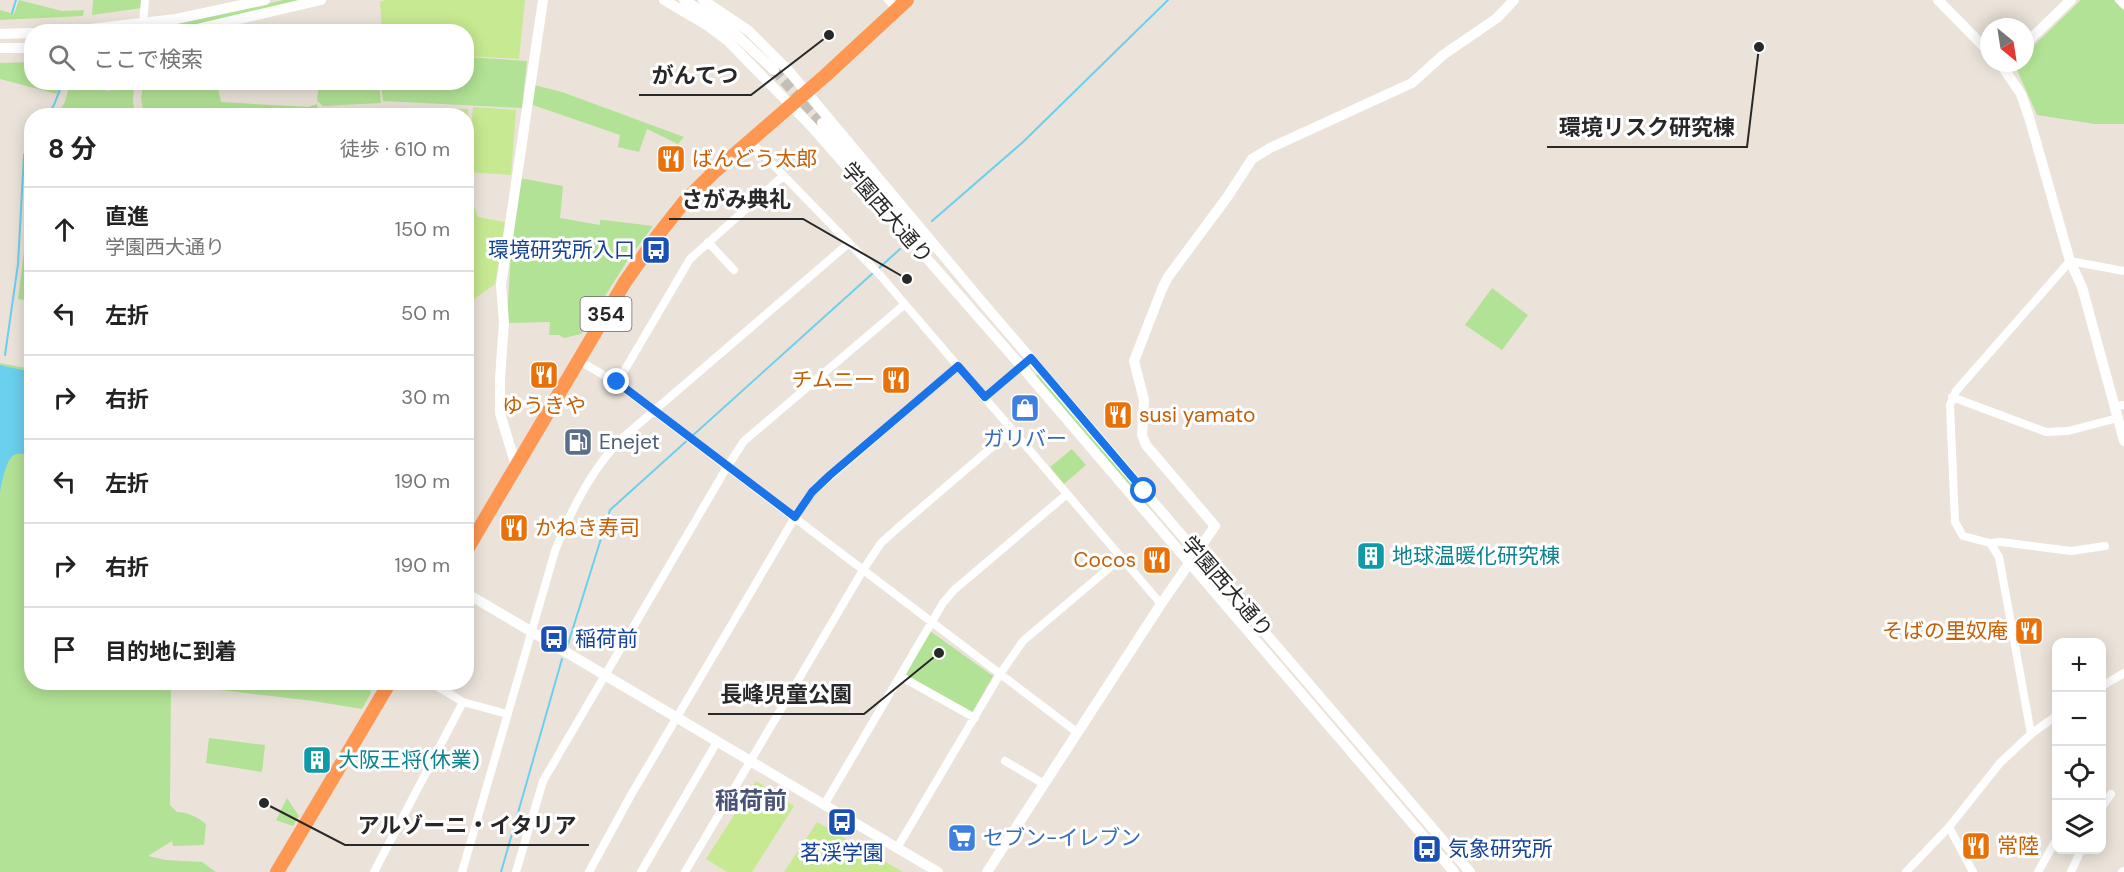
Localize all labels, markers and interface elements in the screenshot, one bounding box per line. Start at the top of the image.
north arrow [1980,18,2034,72]
search box [24,24,474,90]
icon: search [45,41,78,74]
text: ここで検索 [93,45,203,74]
callout: がんてつ [639,55,751,95]
text: がんてつ [652,61,738,90]
callout: 環境リスク研究棟 [1547,107,1747,147]
text: 環境リスク研究棟 [1559,113,1735,142]
text: 8 分 [48,132,97,166]
text: 徒歩 · 610 m [340,136,450,162]
restaurant icon: ばんどう太郎 [655,143,687,175]
place label: ばんどう太郎 [692,145,817,173]
street label: 学園西大通り [835,156,939,270]
callout: さがみ典礼 [669,179,803,219]
text: さがみ典礼 [681,185,791,214]
text: 直進 [105,202,149,231]
icon: ahead [48,213,81,246]
text: 150 m [395,216,450,242]
text: 学園西大通り [105,234,225,260]
bus stop icon: 環境研究所入口 [640,234,672,266]
place label: 環境研究所入口 [488,236,635,264]
icon: left [48,297,81,330]
road number: 354 [580,297,632,331]
text: 50 m [401,300,450,326]
text: 左折 [105,301,149,330]
restaurant icon: ゆうきや [528,359,560,391]
restaurant icon: チムニー [880,364,912,396]
place label: チムニー [791,366,875,394]
route end [603,368,629,394]
icon: right [48,381,81,414]
text: 30 m [401,384,450,410]
text: 右折 [105,385,149,414]
place label: ゆうきや [502,392,586,420]
shop icon: ガリバー [1009,392,1041,424]
restaurant icon: susi yamato [1102,399,1134,431]
place label: susi yamato [1139,401,1255,429]
place label: ガリバー [983,425,1067,453]
fuel station icon: Enejet [562,426,594,458]
place label: Enejet [599,428,660,456]
icon: left [48,465,81,498]
text: 190 m [394,468,450,494]
text: 左折 [105,469,149,498]
route start [1130,477,1156,503]
restaurant icon: かねき寿司 [498,512,530,544]
place label: かねき寿司 [535,514,640,542]
street label: 学園西大通り [1175,530,1279,644]
building icon: 地球温暖化研究棟 [1355,540,1387,572]
place label: 地球温暖化研究棟 [1392,542,1560,570]
restaurant icon: Cocos [1141,544,1173,576]
place label: Cocos [1073,546,1136,574]
icon: right [48,549,81,582]
text: 190 m [394,552,450,578]
text: 右折 [105,553,149,582]
restaurant icon: そばの里奴庵 [2013,615,2045,647]
place label: そばの里奴庵 [1882,617,2008,645]
bus stop icon: 稲荷前 [538,623,570,655]
place label: 稲荷前 [575,625,638,653]
icon: arrive [48,633,81,666]
text: 目的地に到着 [105,637,237,666]
map controls [2052,638,2106,854]
button: + [2052,638,2106,692]
callout: 長峰児童公園 [708,674,864,714]
text: 長峰児童公園 [720,680,852,709]
button: − [2052,692,2106,746]
building icon: 大阪王将(休業) [301,744,333,776]
place label: 大阪王将(休業) [338,746,480,774]
button: locate [2052,746,2106,800]
district label: 稲荷前 [715,785,787,816]
button: layers [2052,800,2106,854]
callout: アルゾーニ・イタリア [345,805,589,845]
bus stop icon: 茗渓学園 [826,806,858,838]
text: アルゾーニ・イタリア [358,811,576,840]
supermarket icon: セブン-イレブン [946,822,978,854]
place label: セブン-イレブン [983,824,1141,852]
restaurant icon: 常陸 [1960,830,1992,862]
place label: 常陸 [1997,832,2039,860]
bus stop icon: 気象研究所 [1411,833,1443,865]
place label: 気象研究所 [1448,835,1553,863]
place label: 茗渓学園 [800,839,884,867]

